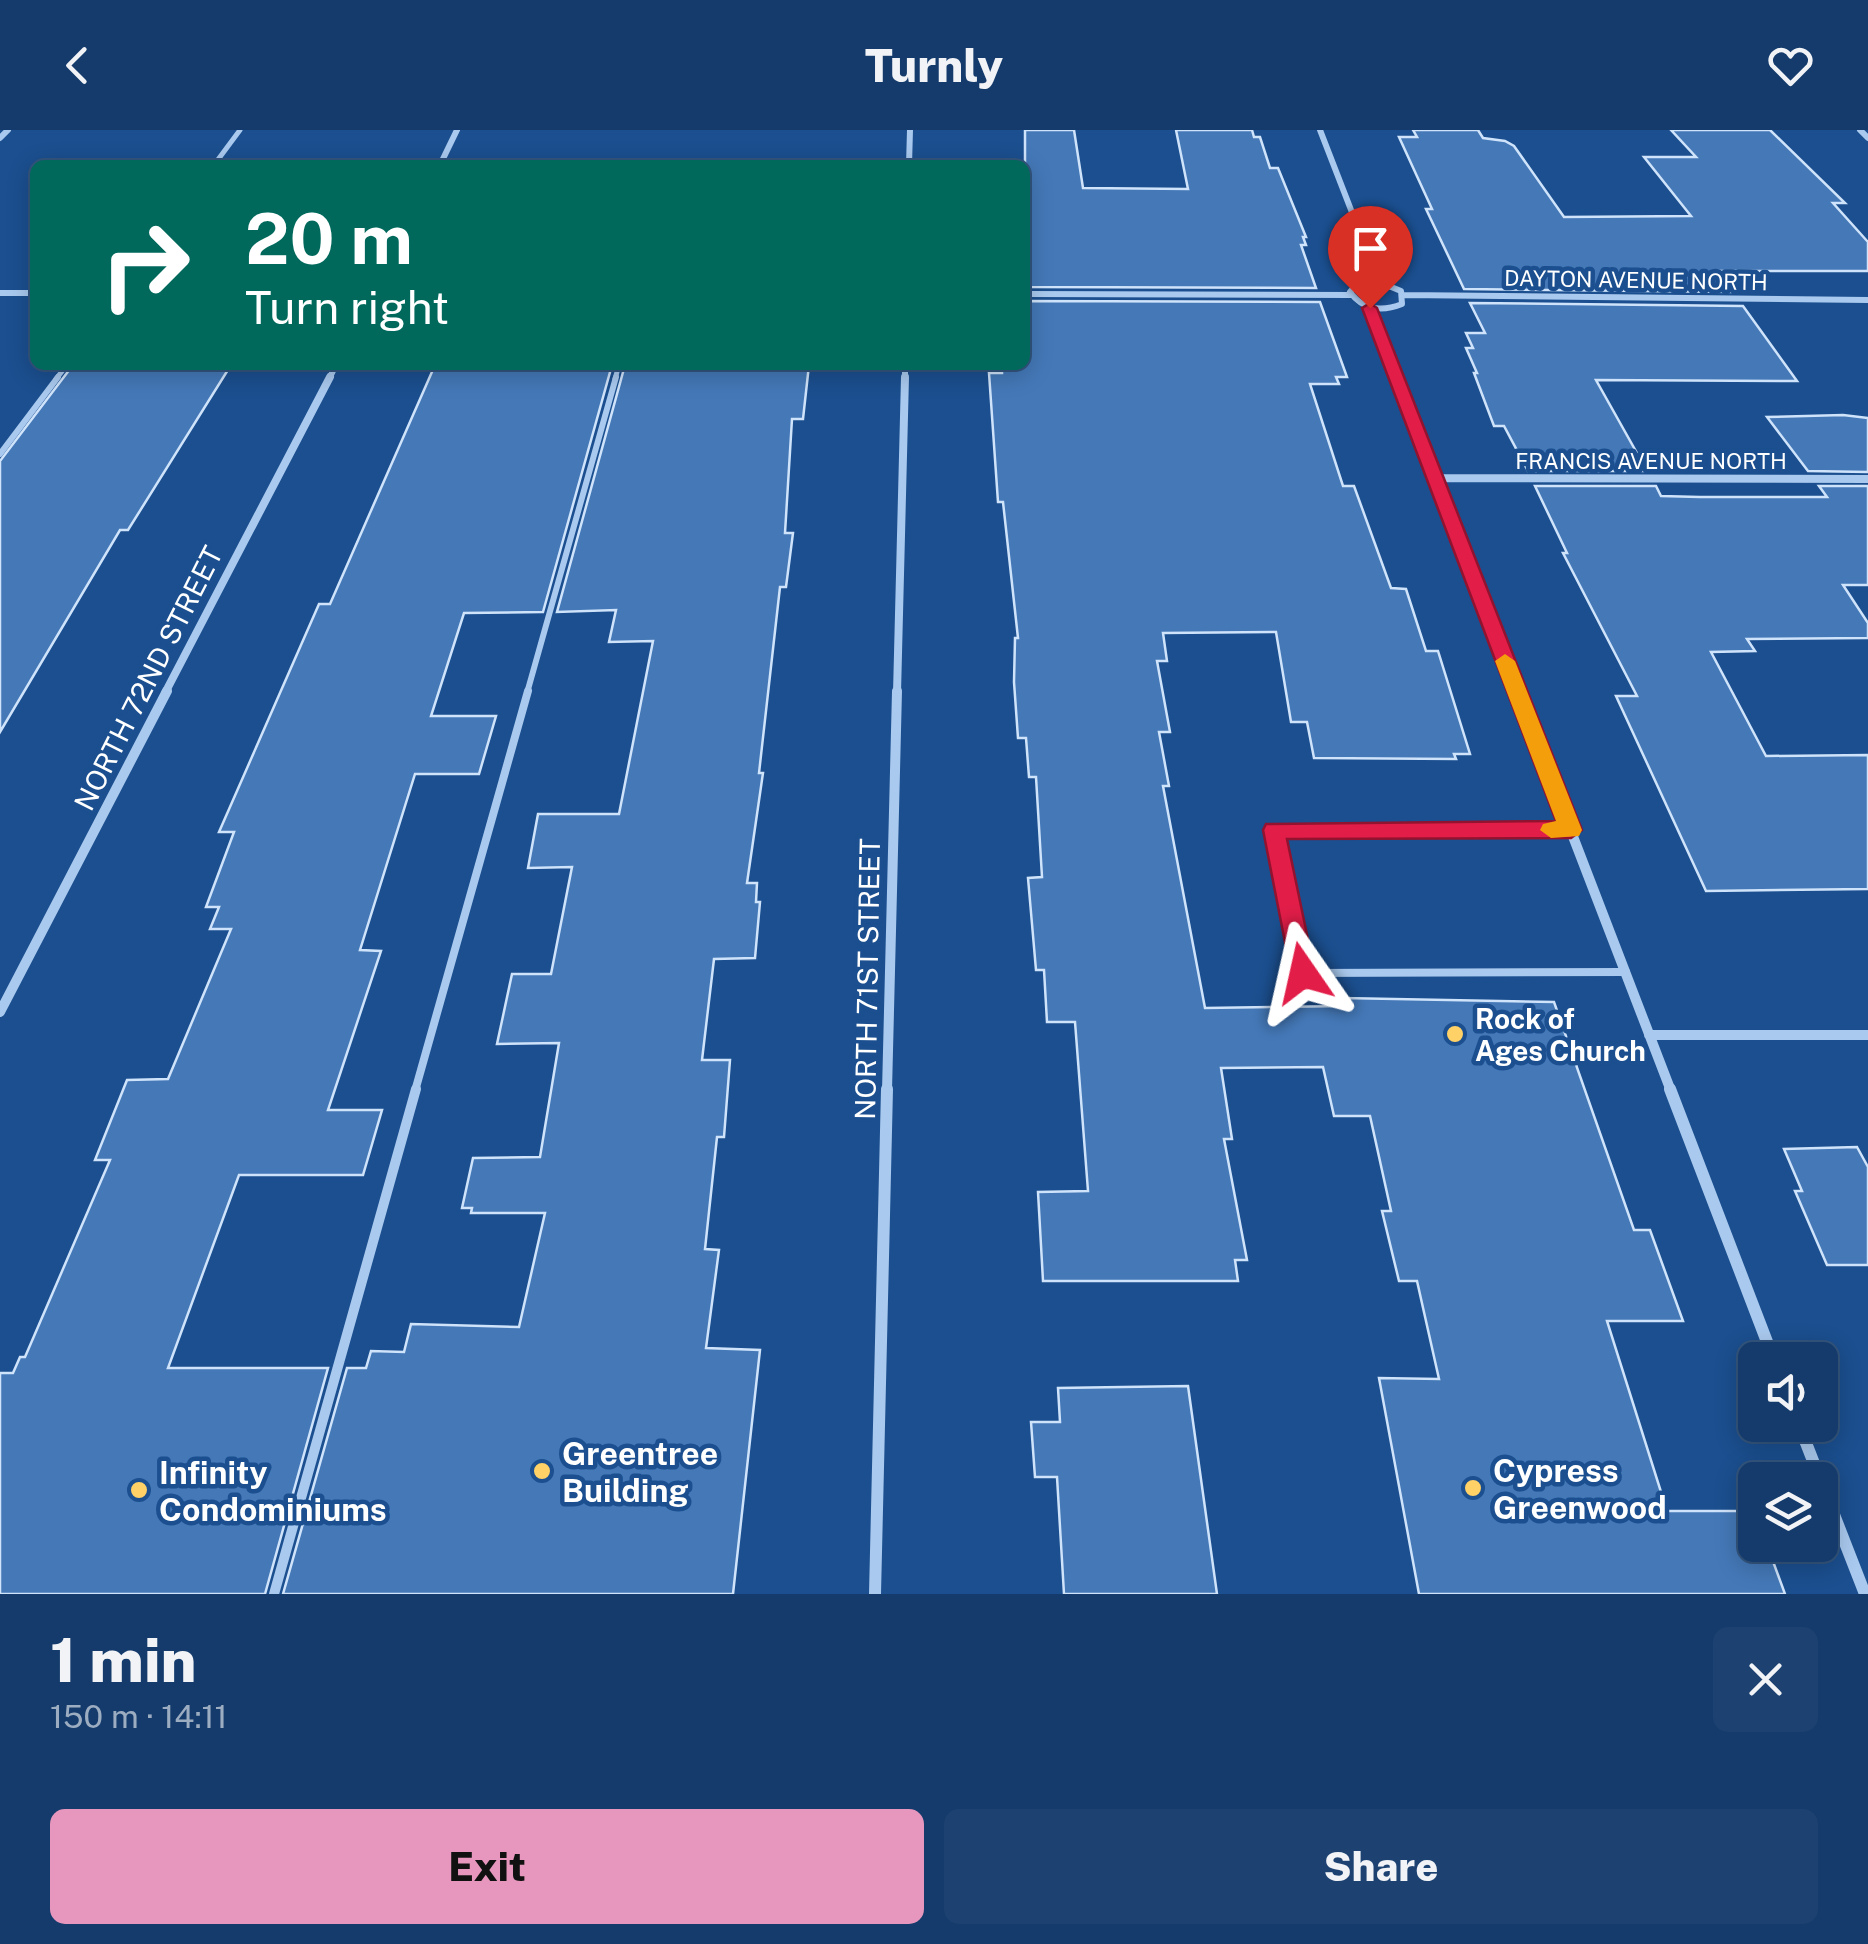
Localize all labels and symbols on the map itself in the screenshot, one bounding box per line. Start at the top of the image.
pin [1328,206,1413,309]
street label: DAYTON AVENUE NORTH [1504,265,1768,295]
street label: FRANCIS AVENUE NORTH [1515,448,1787,474]
street label: NORTH 72ND STREET [67,540,229,816]
street label: NORTH 71ST STREET [848,838,886,1120]
position arrow [1251,921,1355,1025]
place label: Rock of Ages Church [1475,1002,1646,1067]
marker: Rock of Ages Church [1444,1023,1466,1045]
place label: Greentree Building [562,1435,718,1509]
place label: Cypress Greenwood [1493,1452,1667,1526]
place label: Infinity Condominiums [159,1454,387,1528]
marker: Greentree Building [531,1460,553,1482]
marker: Cypress Greenwood [1462,1477,1484,1499]
marker: Infinity Condominiums [128,1479,150,1501]

